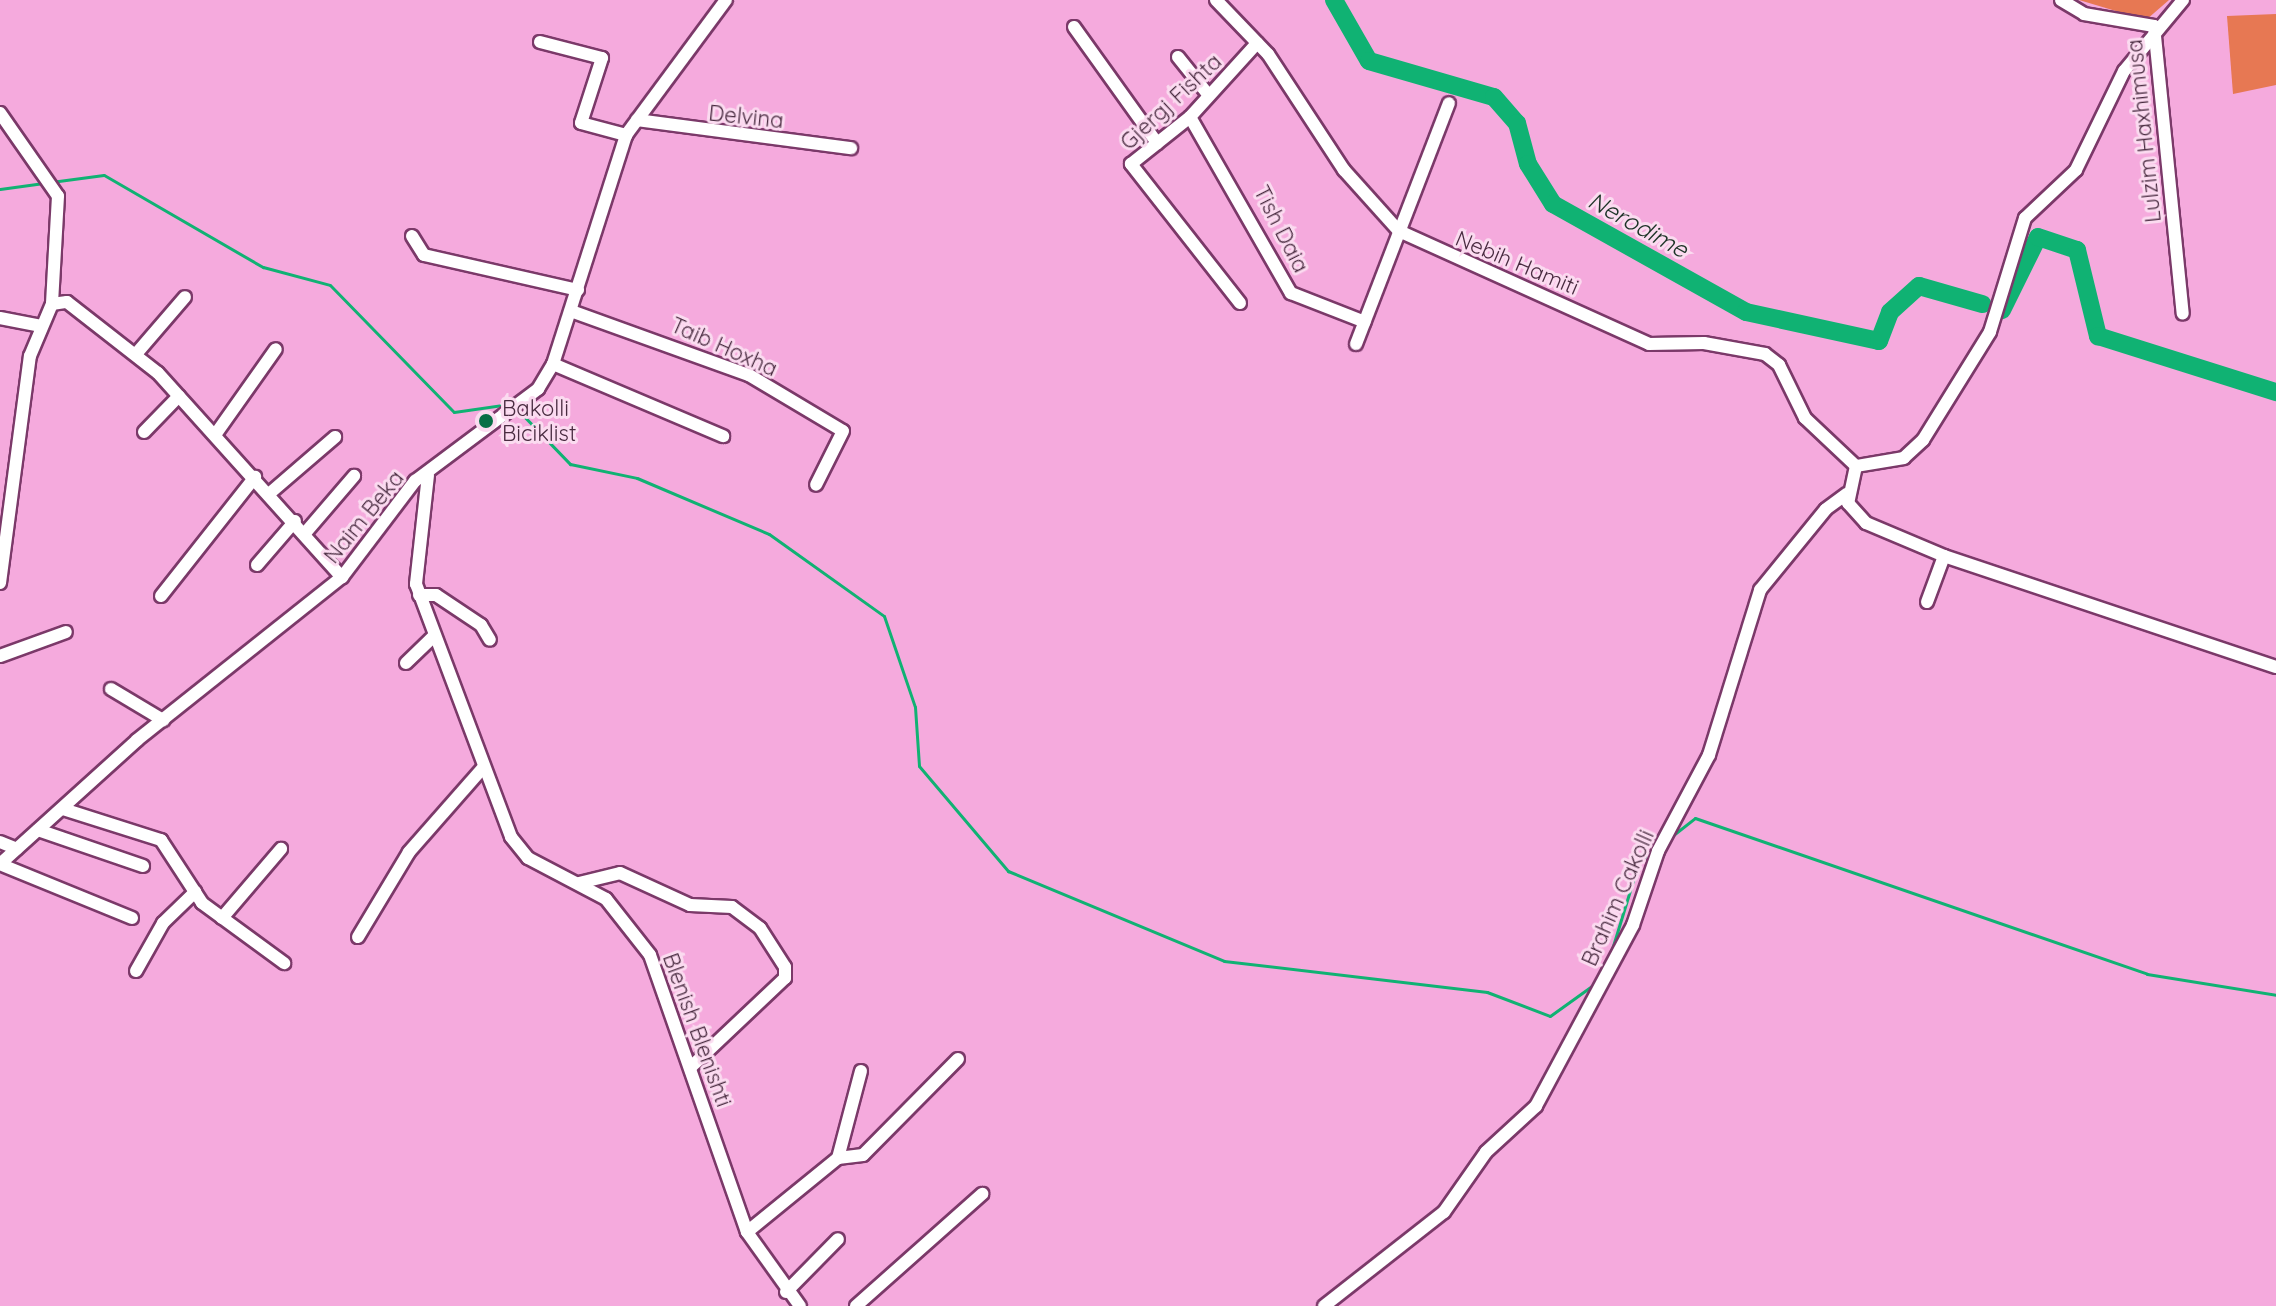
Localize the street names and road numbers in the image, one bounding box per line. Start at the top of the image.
street label: Lulzim Haxhimusa [2121,38,2167,224]
street label: Gjergj Fishta [1115,49,1227,155]
street label: Delvina [707,100,785,134]
street label: Tish Daia [1248,181,1314,277]
street label: Nebih Hamiti [1452,225,1582,301]
street label: Taib Hoxha [667,312,781,382]
street label: Naim Beka [319,465,409,569]
street label: Brahim Cakolli [1576,826,1660,970]
street label: Blenish Blenishti [657,950,737,1110]

